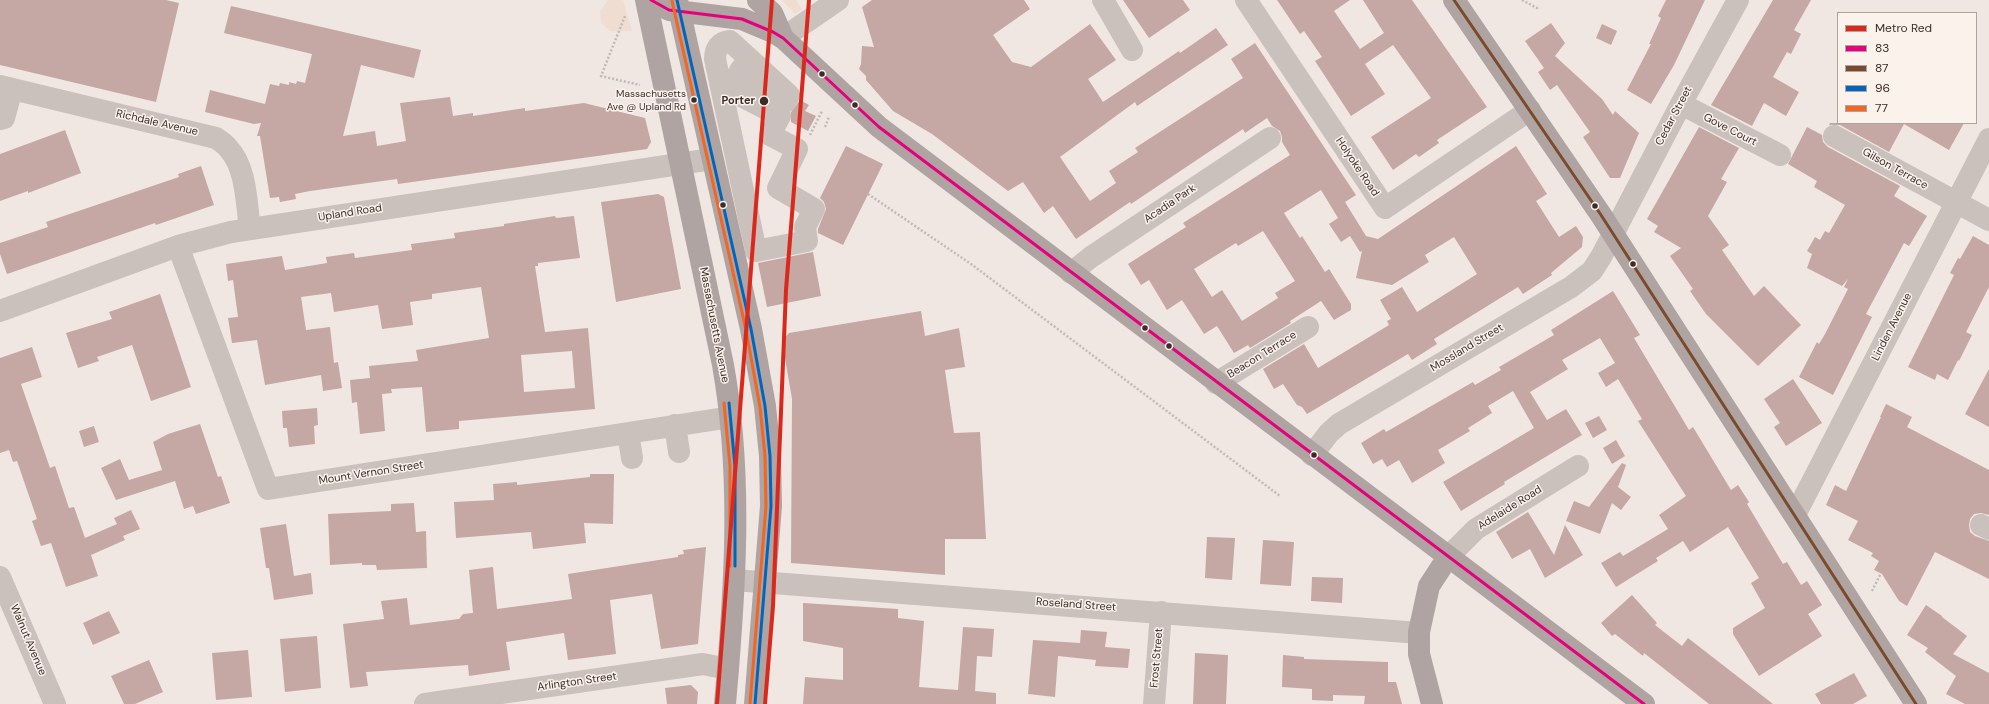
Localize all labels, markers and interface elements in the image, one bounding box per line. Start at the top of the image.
legend [1837,12,1977,124]
text: Metro Red [1875,20,1932,36]
text: 83 [1875,40,1889,56]
text: 87 [1875,60,1888,76]
unlabelled marker [817,69,827,79]
text: 96 [1875,80,1890,96]
street label: Cedar Street [1653,84,1695,148]
place label: Massachusetts Ave @ Upland Rd [607,88,686,112]
place label: Porter [722,94,755,108]
marker: Massachusetts Ave @ Upland Rd [689,95,699,105]
marker: Porter [758,95,770,107]
unlabelled marker [850,100,860,110]
text: 77 [1875,100,1888,116]
street label: Richdale Avenue [115,107,199,139]
street label: Gove Court [1701,111,1759,149]
street label: Holyoke Road [1332,135,1382,199]
street label: Gilson Terrace [1860,146,1930,192]
street label: Acadia Park [1142,182,1198,226]
unlabelled marker [718,200,728,210]
street label: Upland Road [317,201,383,225]
unlabelled marker [1590,201,1600,211]
unlabelled marker [1628,259,1638,269]
street label: Massachusetts Avenue [696,266,732,384]
street label: Linden Avenue [1869,291,1915,363]
street label: Mossland Street [1428,321,1506,375]
unlabelled marker [1140,323,1150,333]
street label: Beacon Terrace [1225,328,1299,382]
unlabelled marker [1164,341,1174,351]
unlabelled marker [1309,450,1319,460]
street label: Mount Vernon Street [318,458,424,488]
street label: Adelaide Road [1476,483,1544,533]
street label: Roseland Street [1036,596,1116,614]
street label: Walnut Avenue [7,603,49,677]
street label: Frost Street [1148,628,1166,688]
street label: Arlington Street [536,670,618,694]

